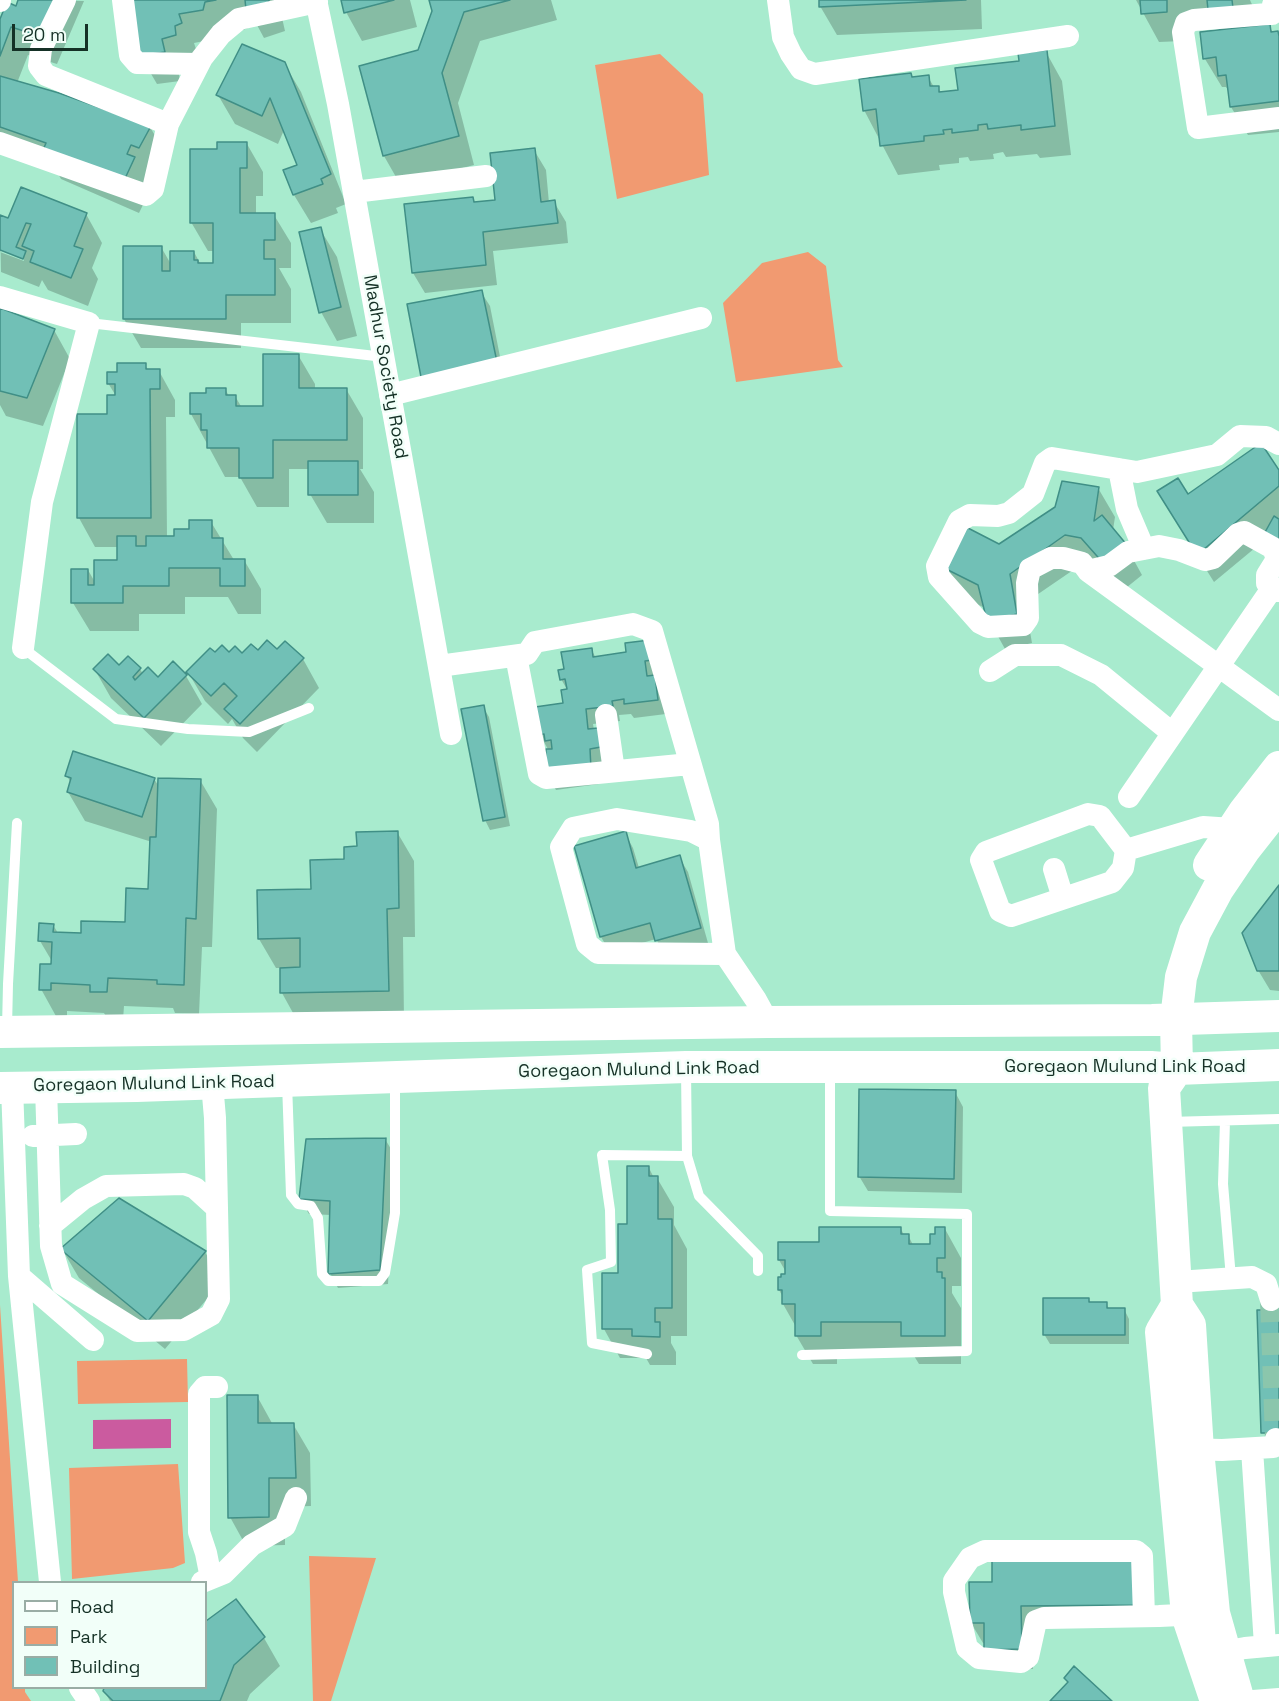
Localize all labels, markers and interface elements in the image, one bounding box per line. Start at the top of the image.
scale bar [15,12,92,50]
text: 20 m [23,23,66,46]
street label: Madhur Society Road [358,273,412,461]
street label: Goregaon Mulund Link Road [1004,1056,1246,1078]
street label: Goregaon Mulund Link Road [518,1057,760,1083]
street label: Goregaon Mulund Link Road [33,1071,275,1097]
legend [12,1581,207,1689]
text: Road [70,1595,114,1618]
text: Park [70,1625,107,1648]
text: Building [70,1655,140,1678]

